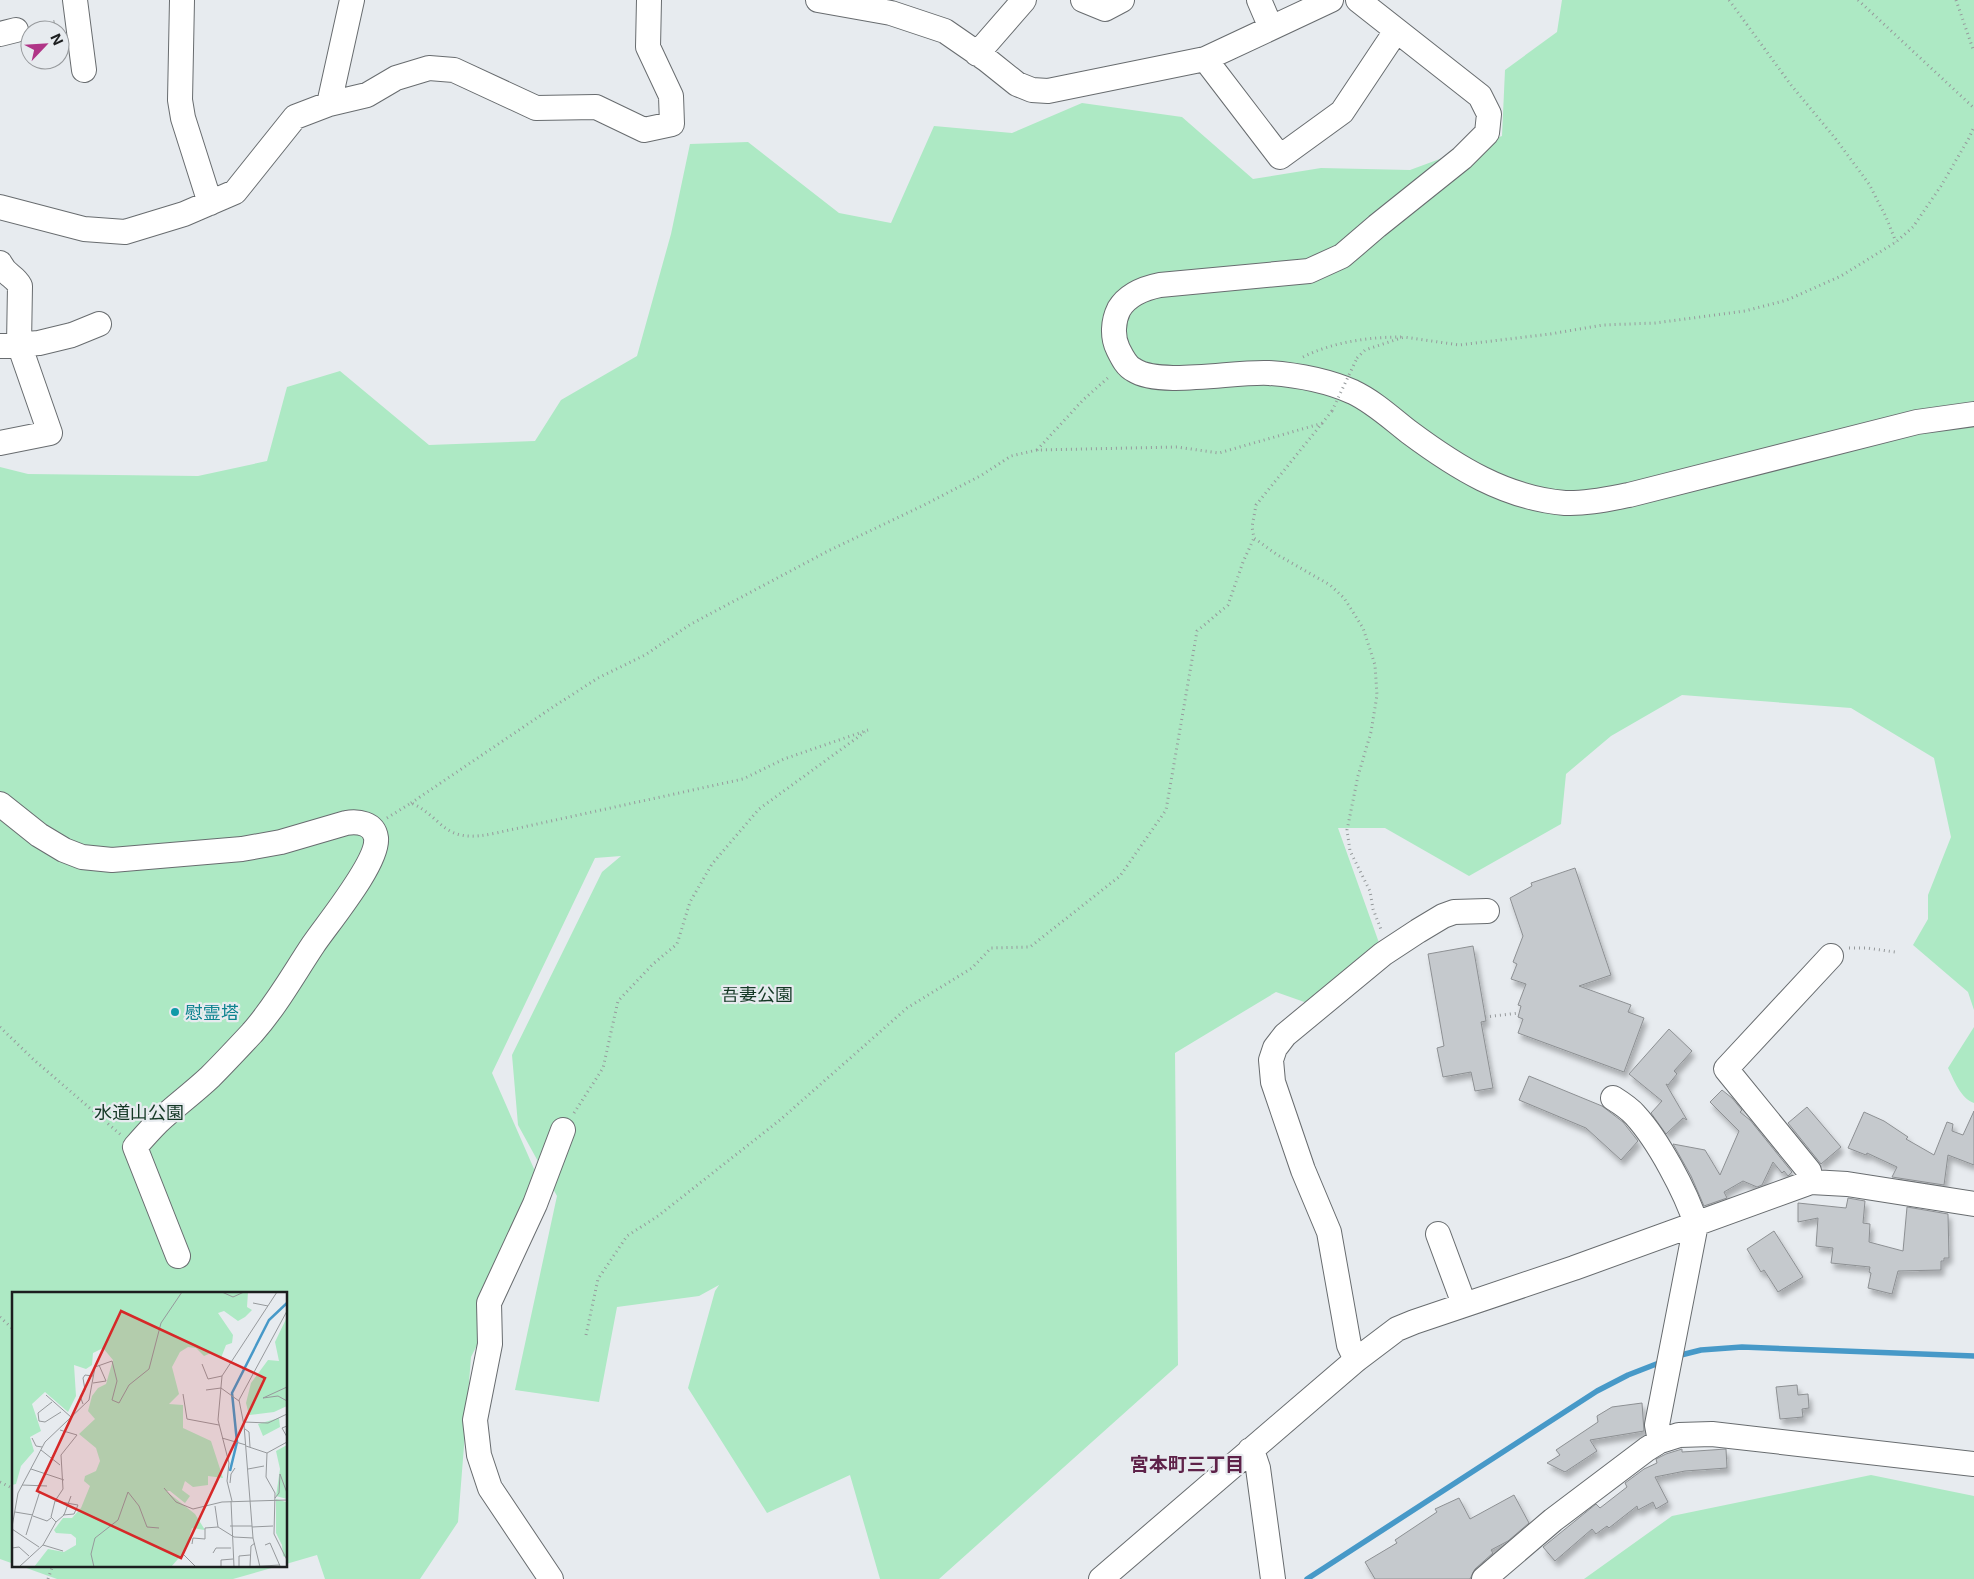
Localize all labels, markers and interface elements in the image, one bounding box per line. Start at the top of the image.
north arrow [20,20,70,70]
text: N [47,31,67,48]
park label: 吾妻公園 [721,984,793,1005]
place label: 慰霊塔 [185,1002,239,1023]
marker: 慰霊塔 [169,1006,181,1018]
park label: 水道山公園 [94,1102,184,1123]
inset map [12,1292,288,1566]
district label: 宮本町三丁目 [1130,1453,1244,1476]

